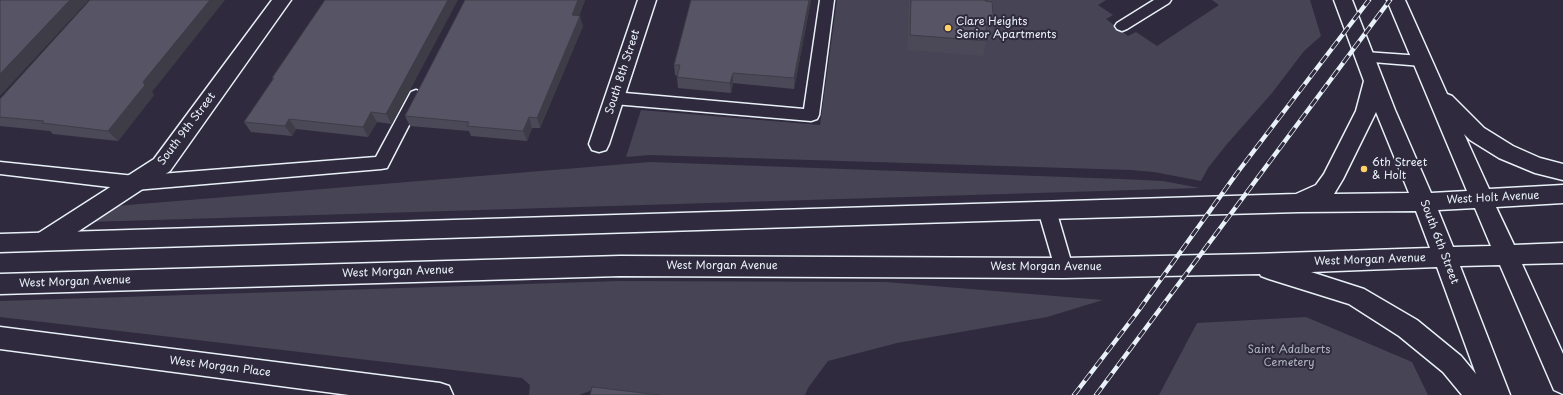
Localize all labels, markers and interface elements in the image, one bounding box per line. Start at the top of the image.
place label: Clare Heights Senior Apartments [956,15,1056,41]
marker: Clare Heights Senior Apartments [943,23,953,33]
street label: South 8th Street [603,28,643,116]
street label: South 9th Street [155,90,219,168]
place label: 6th Street & Holt [1372,156,1427,182]
marker: 6th Street & Holt [1359,164,1369,174]
street label: West Holt Avenue [1446,189,1540,207]
street label: South 6th Street [1417,198,1461,286]
street label: West Morgan Avenue [1314,251,1426,269]
street label: West Morgan Avenue [666,259,778,273]
street label: West Morgan Avenue [990,260,1102,274]
street label: West Morgan Avenue [342,263,454,281]
street label: West Morgan Avenue [19,273,131,291]
park label: Saint Adalberts Cemetery [1247,343,1331,369]
street label: West Morgan Place [169,354,271,380]

